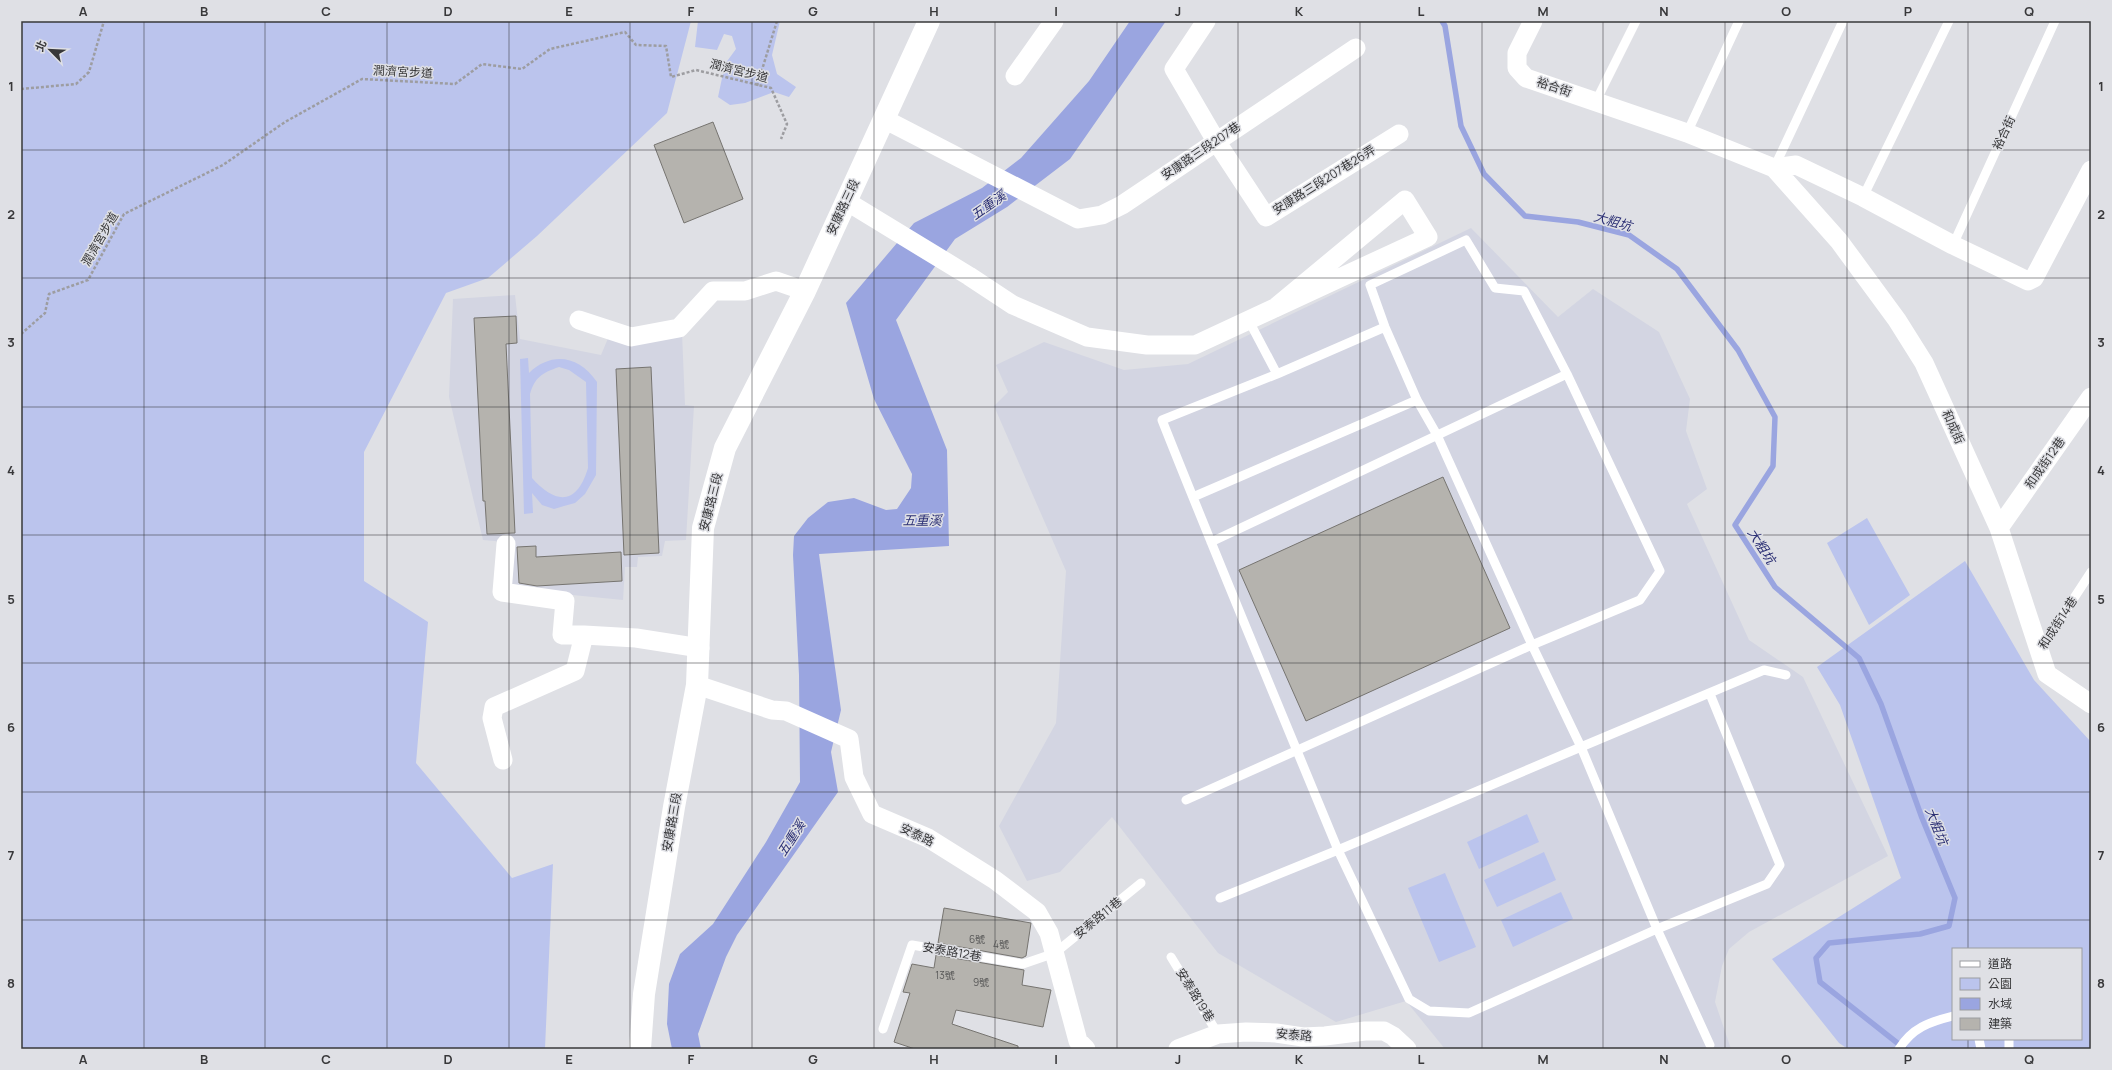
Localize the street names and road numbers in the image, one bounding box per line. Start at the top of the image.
street label: 潤濟宮步道 [708,55,770,86]
street label: 潤濟宮步道 [373,61,433,82]
street label: 裕合街 [1534,73,1574,100]
street label: 裕合街 [1988,113,2019,153]
street label: 安康路三段207巷 [1158,118,1244,183]
street label: 安康路三段207巷26弄 [1269,141,1378,218]
street label: 安康路三段 [822,176,863,238]
street label: 潤濟宮步道 [77,209,122,269]
street label: 和成街 [1938,407,1969,447]
street label: 和成街12巷 [2021,433,2069,492]
street label: 安康路三段 [695,471,726,533]
street label: 和成街14巷 [2034,593,2081,652]
street label: 安康路三段 [658,791,685,853]
street label: 安泰路 [897,819,937,850]
street label: 安泰路11巷 [1070,893,1125,942]
street label: 安泰路12巷 [921,938,983,965]
street label: 安泰路19巷 [1172,965,1219,1025]
street label: 安泰路 [1275,1024,1313,1045]

